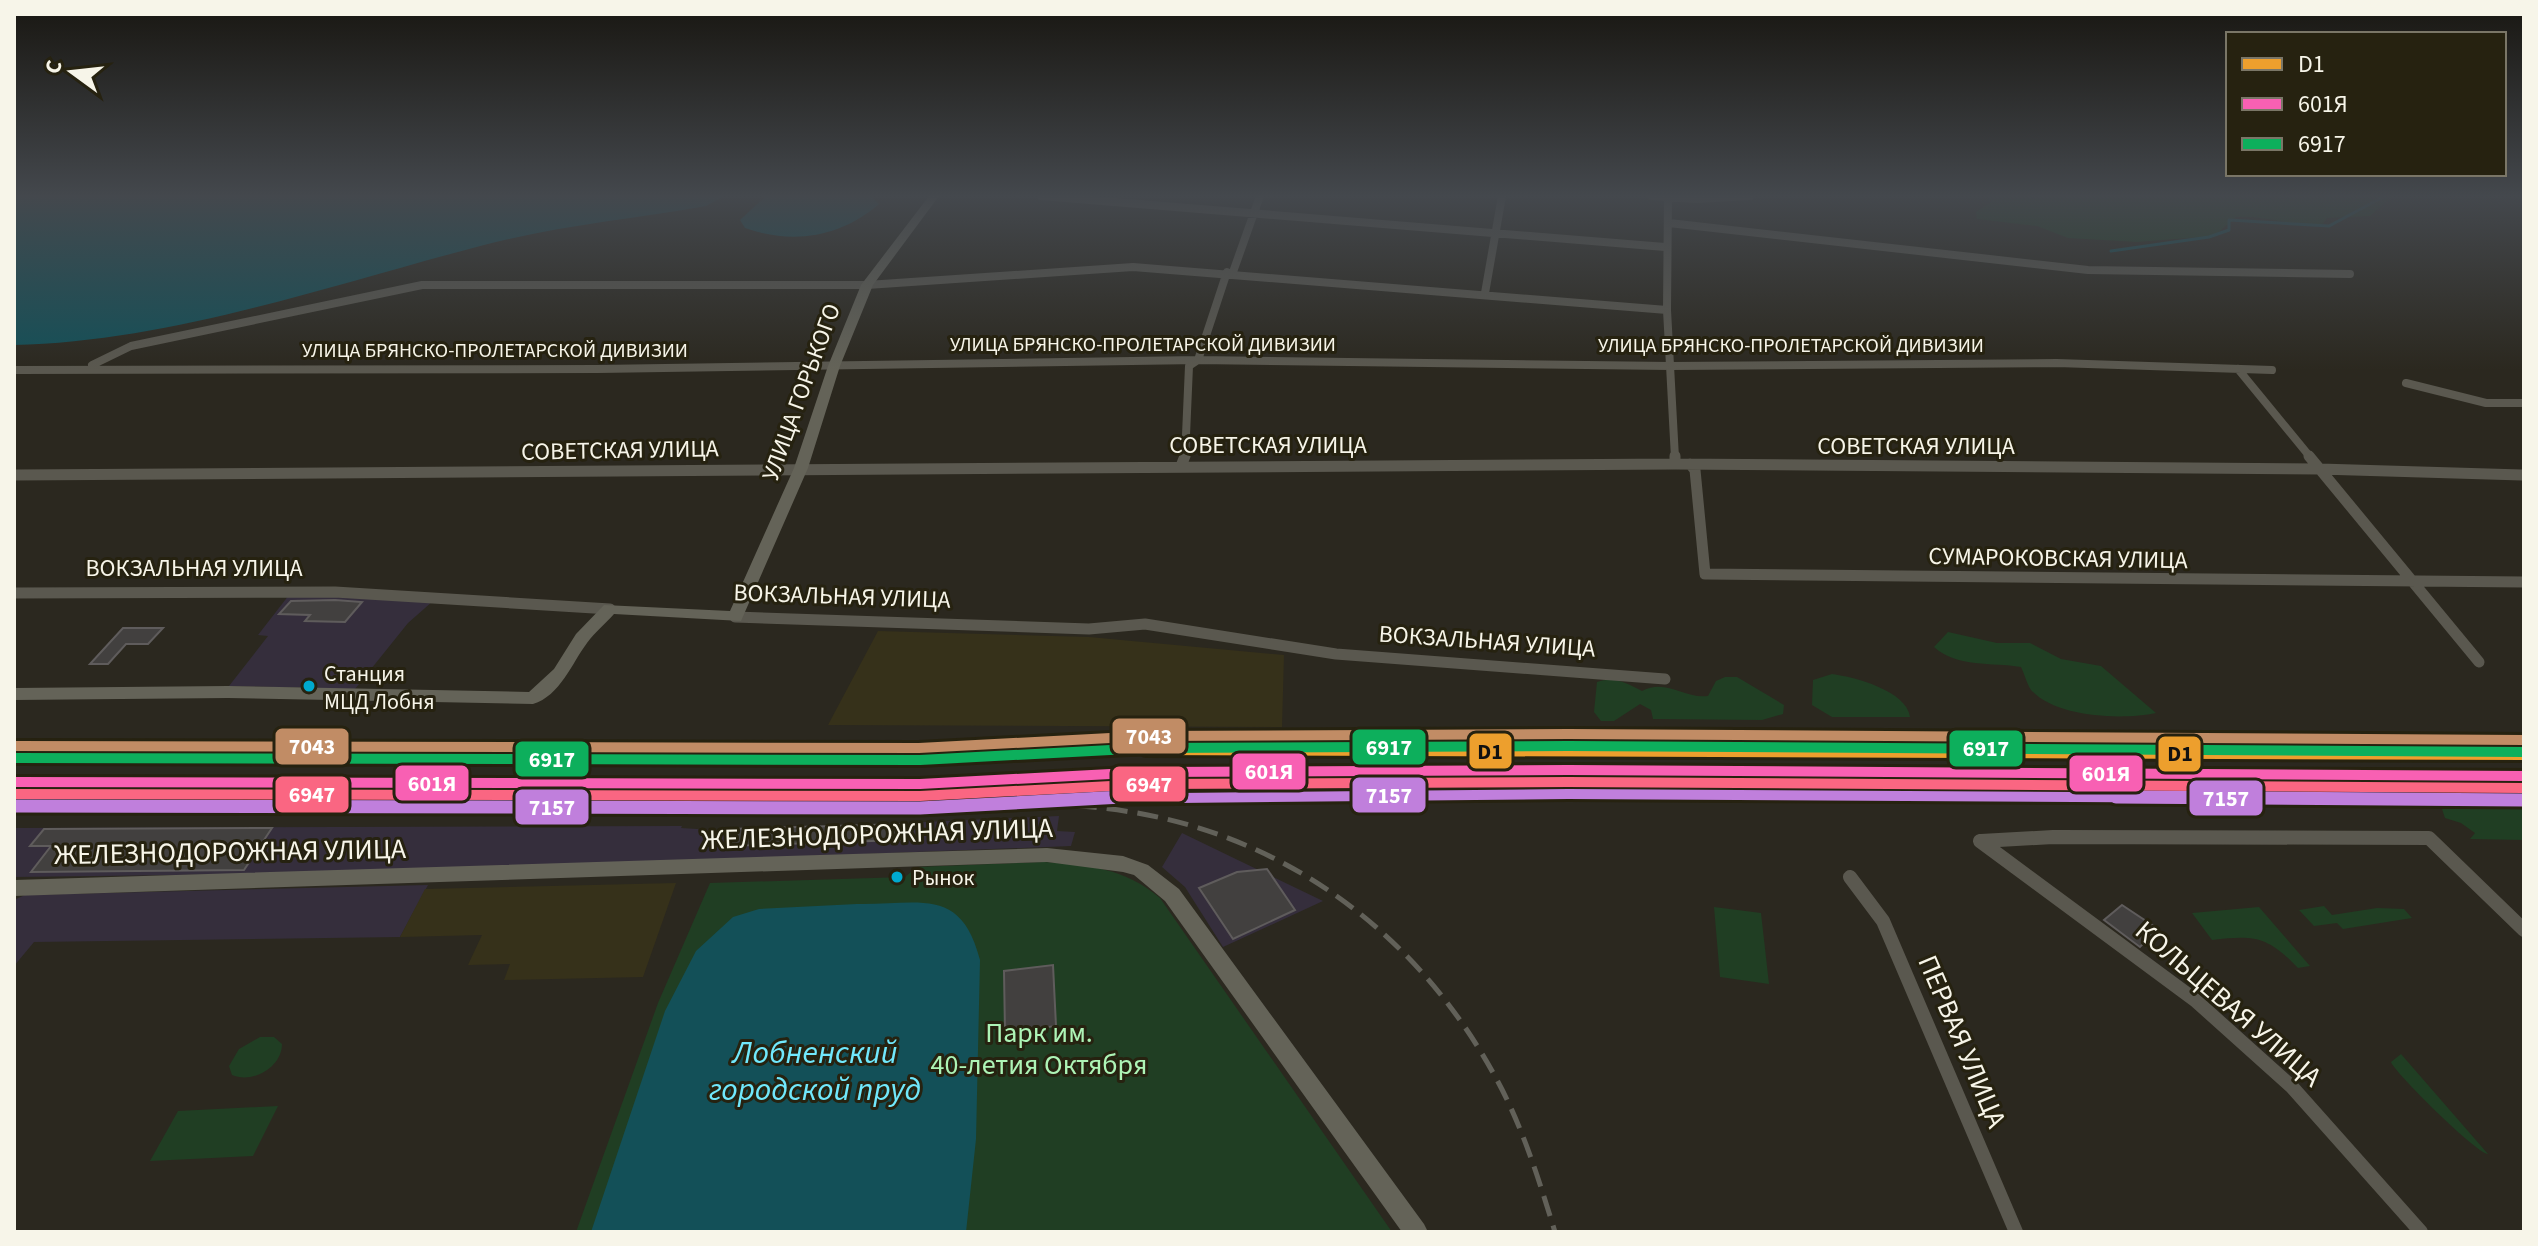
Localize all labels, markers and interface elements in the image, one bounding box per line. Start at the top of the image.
north arrow [32,32,112,112]
legend [2226,32,2506,176]
text: D1 [2298,47,2325,82]
text: С [37,57,71,77]
text: 601Я [2298,87,2348,122]
text: 6917 [2298,127,2346,162]
street label: УЛИЦА ГОРЬКОГО [753,299,850,486]
street label: УЛИЦА БРЯНСКО-ПРОЛЕТАРСКОЙ ДИВИЗИИ [950,331,1336,359]
street label: УЛИЦА БРЯНСКО-ПРОЛЕТАРСКОЙ ДИВИЗИИ [1598,332,1984,360]
street label: УЛИЦА БРЯНСКО-ПРОЛЕТАРСКОЙ ДИВИЗИИ [302,337,688,365]
street label: СОВЕТСКАЯ УЛИЦА [1169,428,1367,463]
street label: СОВЕТСКАЯ УЛИЦА [1817,429,2015,464]
street label: СОВЕТСКАЯ УЛИЦА [521,431,719,470]
street label: СУМАРОКОВСКАЯ УЛИЦА [1928,539,2188,578]
street label: ВОКЗАЛЬНАЯ УЛИЦА [85,551,303,586]
street label: ВОКЗАЛЬНАЯ УЛИЦА [733,575,951,618]
street label: ВОКЗАЛЬНАЯ УЛИЦА [1377,616,1596,667]
place label: Станция МЦД Лобня [324,658,435,718]
marker: Станция МЦД Лобня [301,678,317,694]
line badge: 7043 [1111,717,1187,755]
text: 7043 [1126,721,1172,753]
line badge: 7043 [274,727,350,766]
line badge: 6917 [1351,728,1427,766]
line badge: 6917 [1948,729,2024,768]
text: 7043 [289,731,335,763]
text: 6917 [1366,732,1412,764]
line badge: D1 [1468,732,1513,770]
text: 6917 [1963,733,2009,765]
line badge: D1 [2157,735,2202,773]
text: D1 [1477,736,1503,768]
text: D1 [2167,738,2193,770]
line badge: 6917 [514,740,590,778]
text: 6917 [529,744,575,776]
line badge: 601Я [1231,752,1307,791]
line badge: 601Я [2068,754,2144,793]
text: 601Я [1245,756,1293,788]
text: 601Я [2082,758,2130,790]
line badge: 601Я [394,764,470,802]
line badge: 6947 [1111,765,1187,803]
text: 601Я [408,768,456,800]
text: 6947 [1126,769,1172,801]
line badge: 6947 [274,775,350,814]
line badge: 7157 [1351,776,1427,814]
text: 6947 [289,779,335,811]
line badge: 7157 [2188,779,2264,817]
text: 7157 [1366,780,1412,812]
text: 7157 [2203,783,2249,815]
line badge: 7157 [514,788,590,826]
text: 7157 [529,792,575,824]
street label: ЖЕЛЕЗНОДОРОЖНАЯ УЛИЦА [700,808,1054,860]
street label: ЖЕЛЕЗНОДОРОЖНАЯ УЛИЦА [54,829,407,875]
place label: Рынок [912,862,975,894]
marker: Рынок [889,869,905,885]
street label: КОЛЬЦЕВАЯ УЛИЦА [2126,911,2331,1097]
street label: ПЕРВАЯ УЛИЦА [1908,949,2017,1135]
park label: Парк им. 40-летия Октября [931,1013,1147,1085]
water label: Лобненский городской пруд [709,1030,921,1113]

